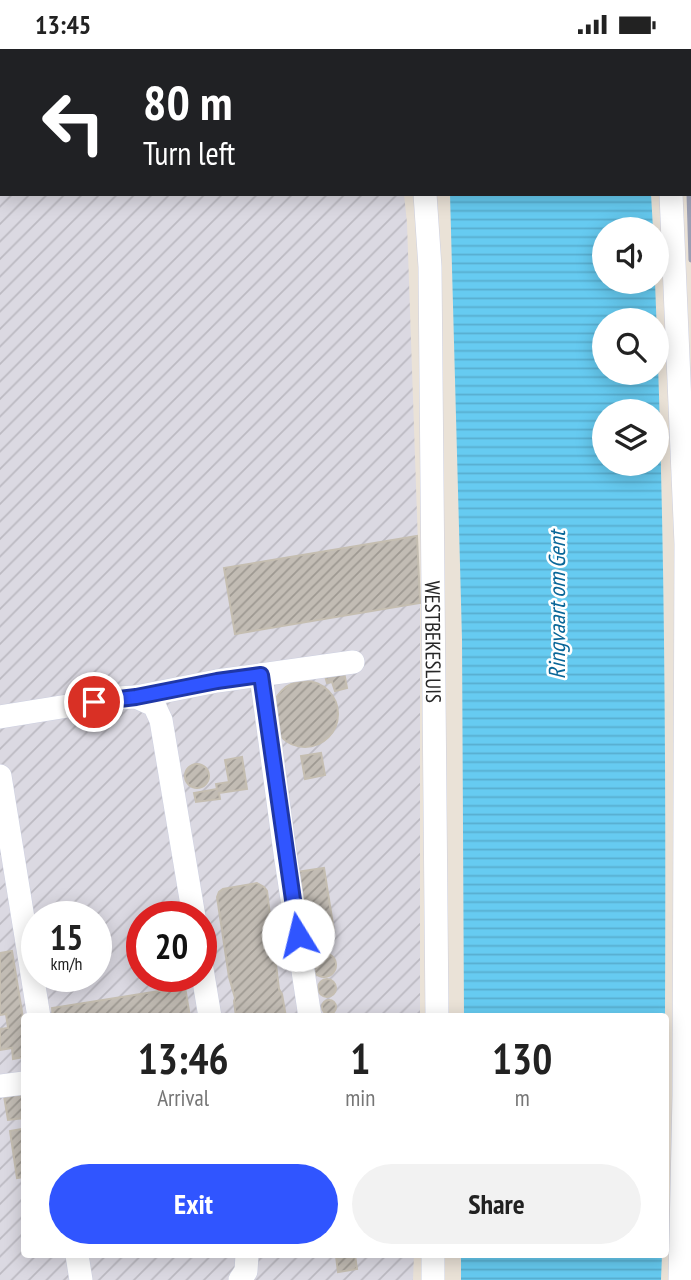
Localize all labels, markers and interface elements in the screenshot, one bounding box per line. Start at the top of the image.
text: 13:45 [35,8,91,41]
text: 80 m [143,70,232,134]
icon: left [28,77,119,168]
text: Turn left [143,132,235,174]
map controls [592,217,669,476]
button: sound [592,217,669,294]
button: search [592,308,669,385]
button: layers [592,399,669,476]
water label: Ringvaart om Gent [542,528,571,679]
street label: WESTBEKESLUIS [419,580,448,703]
pin [64,672,124,732]
icon: arrive [75,683,113,721]
position arrow [261,898,335,972]
speed limit sign: 20 [126,901,217,992]
text: 15 [50,914,83,960]
text: km/h [51,952,82,975]
text: 13:46 [138,1031,229,1086]
text: 1 [350,1031,370,1086]
text: 130 [492,1031,552,1086]
text: Arrival [157,1083,209,1112]
text: min [345,1083,375,1112]
text: m [515,1083,530,1112]
button: Exit [49,1164,338,1244]
button: Share [352,1164,641,1244]

